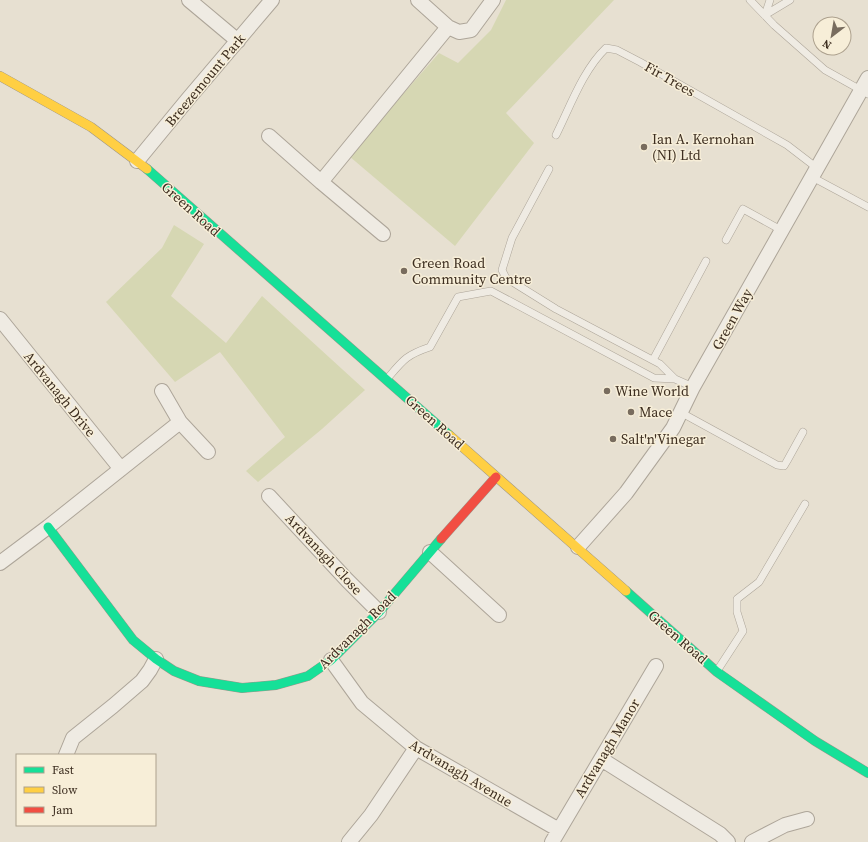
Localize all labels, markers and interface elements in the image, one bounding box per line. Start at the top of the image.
north arrow [812,16,852,56]
street label: Breezemount Park [160,29,250,131]
text: N [820,36,834,53]
street label: Fir Trees [641,57,699,101]
place label: Ian A. Kernohan (NI) Ltd [652,129,755,165]
marker: Ian A. Kernohan (NI) Ltd [639,142,649,152]
street label: Green Road [157,177,225,241]
place label: Green Road Community Centre [412,253,531,289]
marker: Green Road Community Centre [399,266,409,276]
street label: Green Way [707,284,758,353]
street label: Ardvanagh Drive [19,347,101,441]
place label: Wine World [615,381,689,401]
marker: Wine World [602,386,612,396]
street label: Green Road [401,390,469,454]
place label: Mace [639,402,672,422]
marker: Mace [626,407,636,417]
place label: Salt'n'Vinegar [621,429,706,449]
marker: Salt'n'Vinegar [608,434,618,444]
street label: Ardvanagh Close [281,509,367,599]
street label: Ardvanagh Road [314,587,400,673]
street label: Green Road [644,605,712,669]
street label: Ardvanagh Manor [569,695,645,801]
street label: Ardvanagh Avenue [406,734,516,812]
legend [16,754,156,826]
text: Fast [52,762,74,778]
text: Slow [52,782,78,798]
text: Jam [51,802,73,818]

